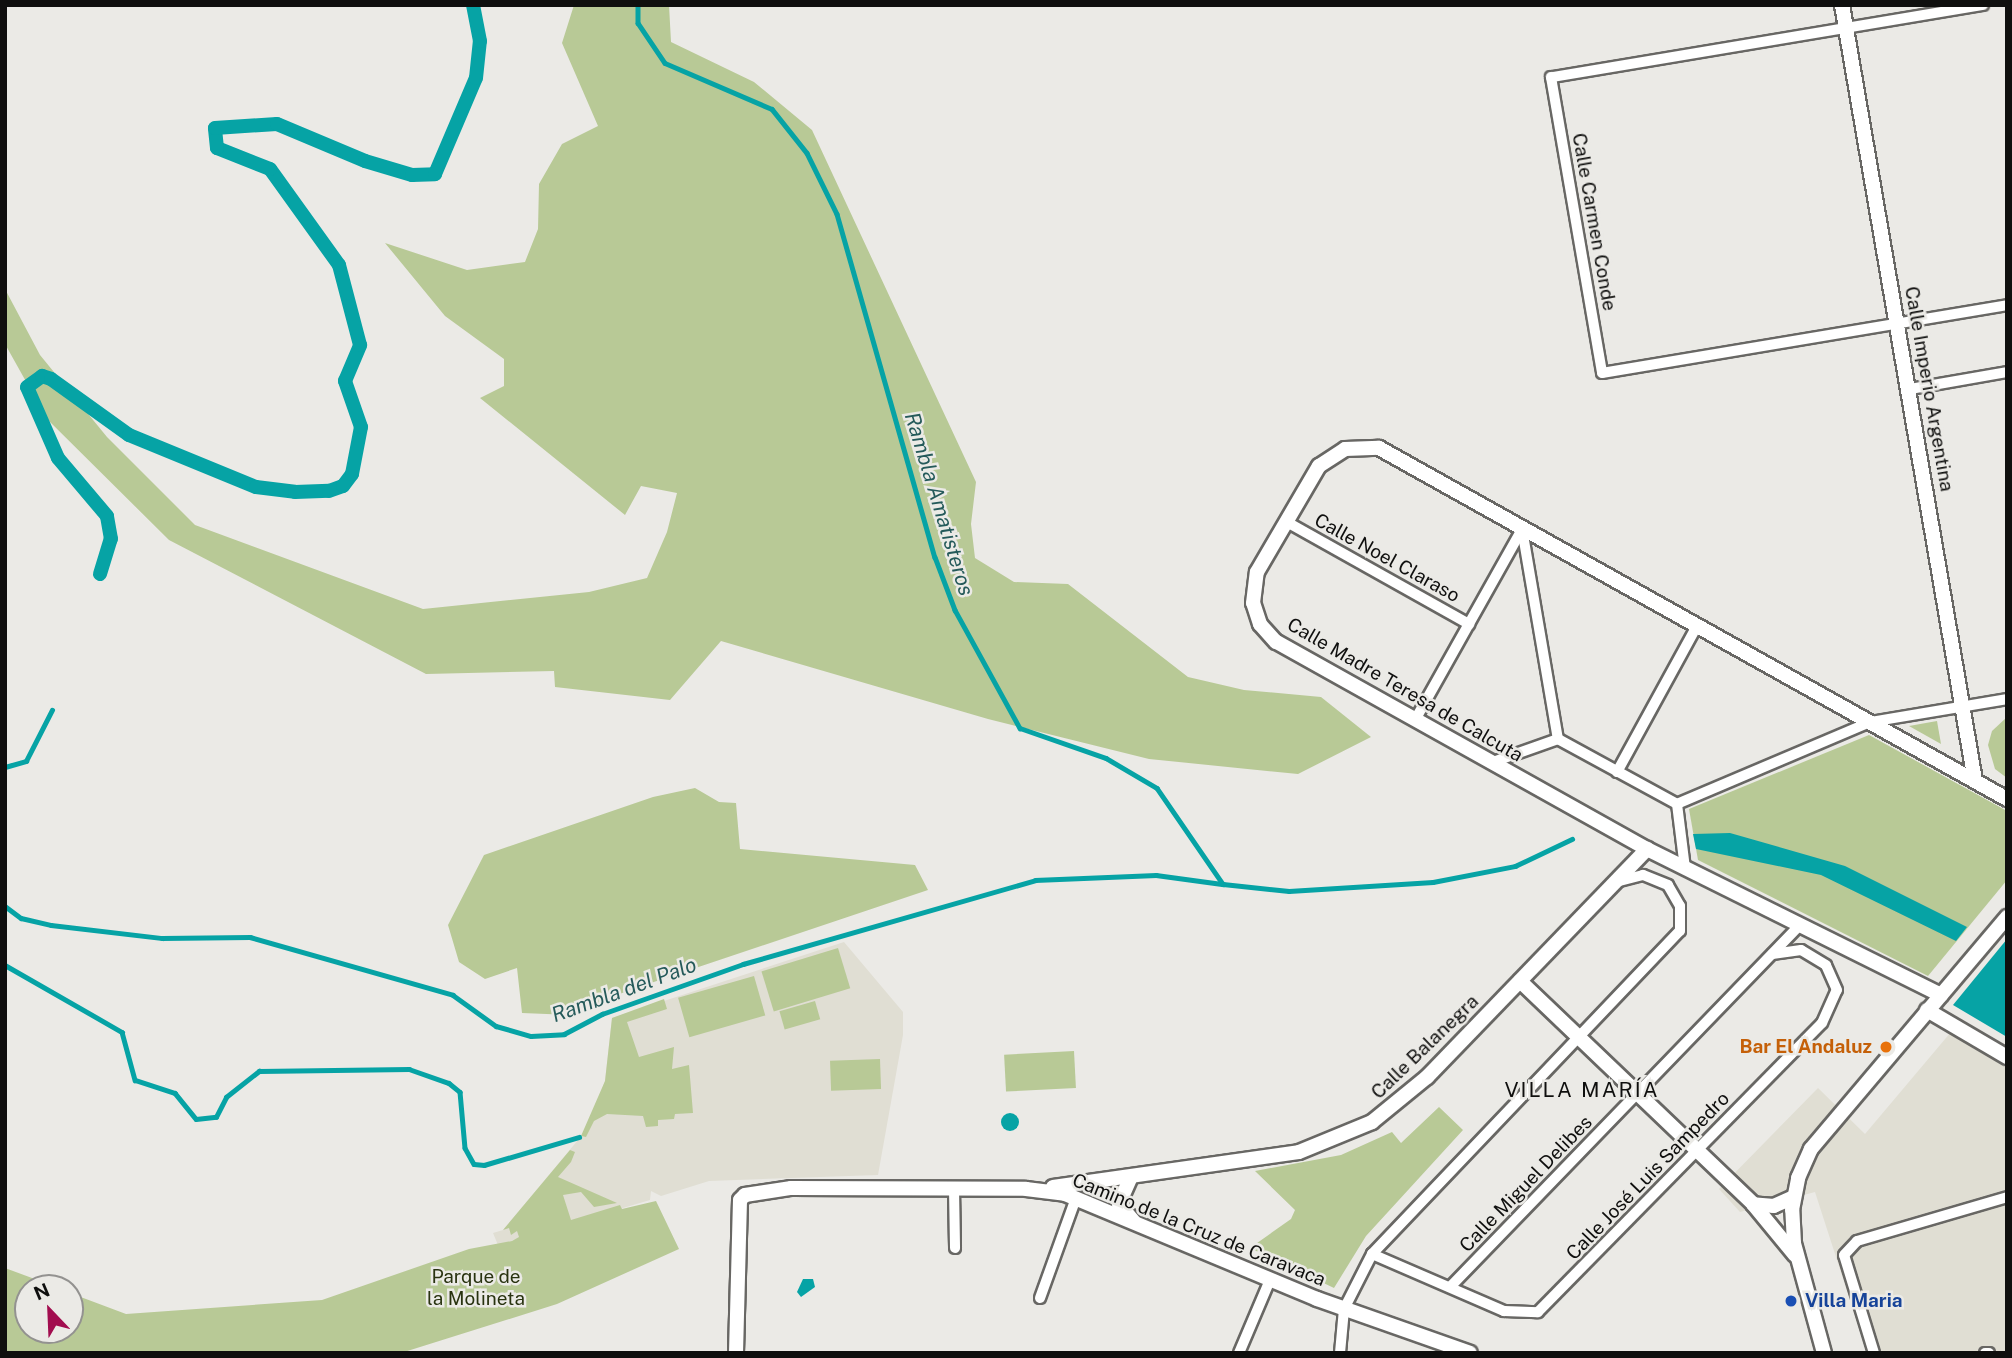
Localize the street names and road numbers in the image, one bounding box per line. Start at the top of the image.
street label: Calle Carmen Conde [1567,131,1621,313]
street label: Calle Imperio Argentina [1900,285,1958,493]
street label: Calle Noel Claraso [1310,509,1464,607]
street label: Calle Madre Teresa de Calcuta [1283,613,1527,767]
street label: Calle Balanegra [1367,990,1483,1104]
street label: Calle José Luis Sampedro [1562,1087,1734,1265]
street label: Calle Miguel Delibes [1455,1111,1597,1257]
street label: Camino de la Cruz de Caravaca [1069,1169,1329,1291]

